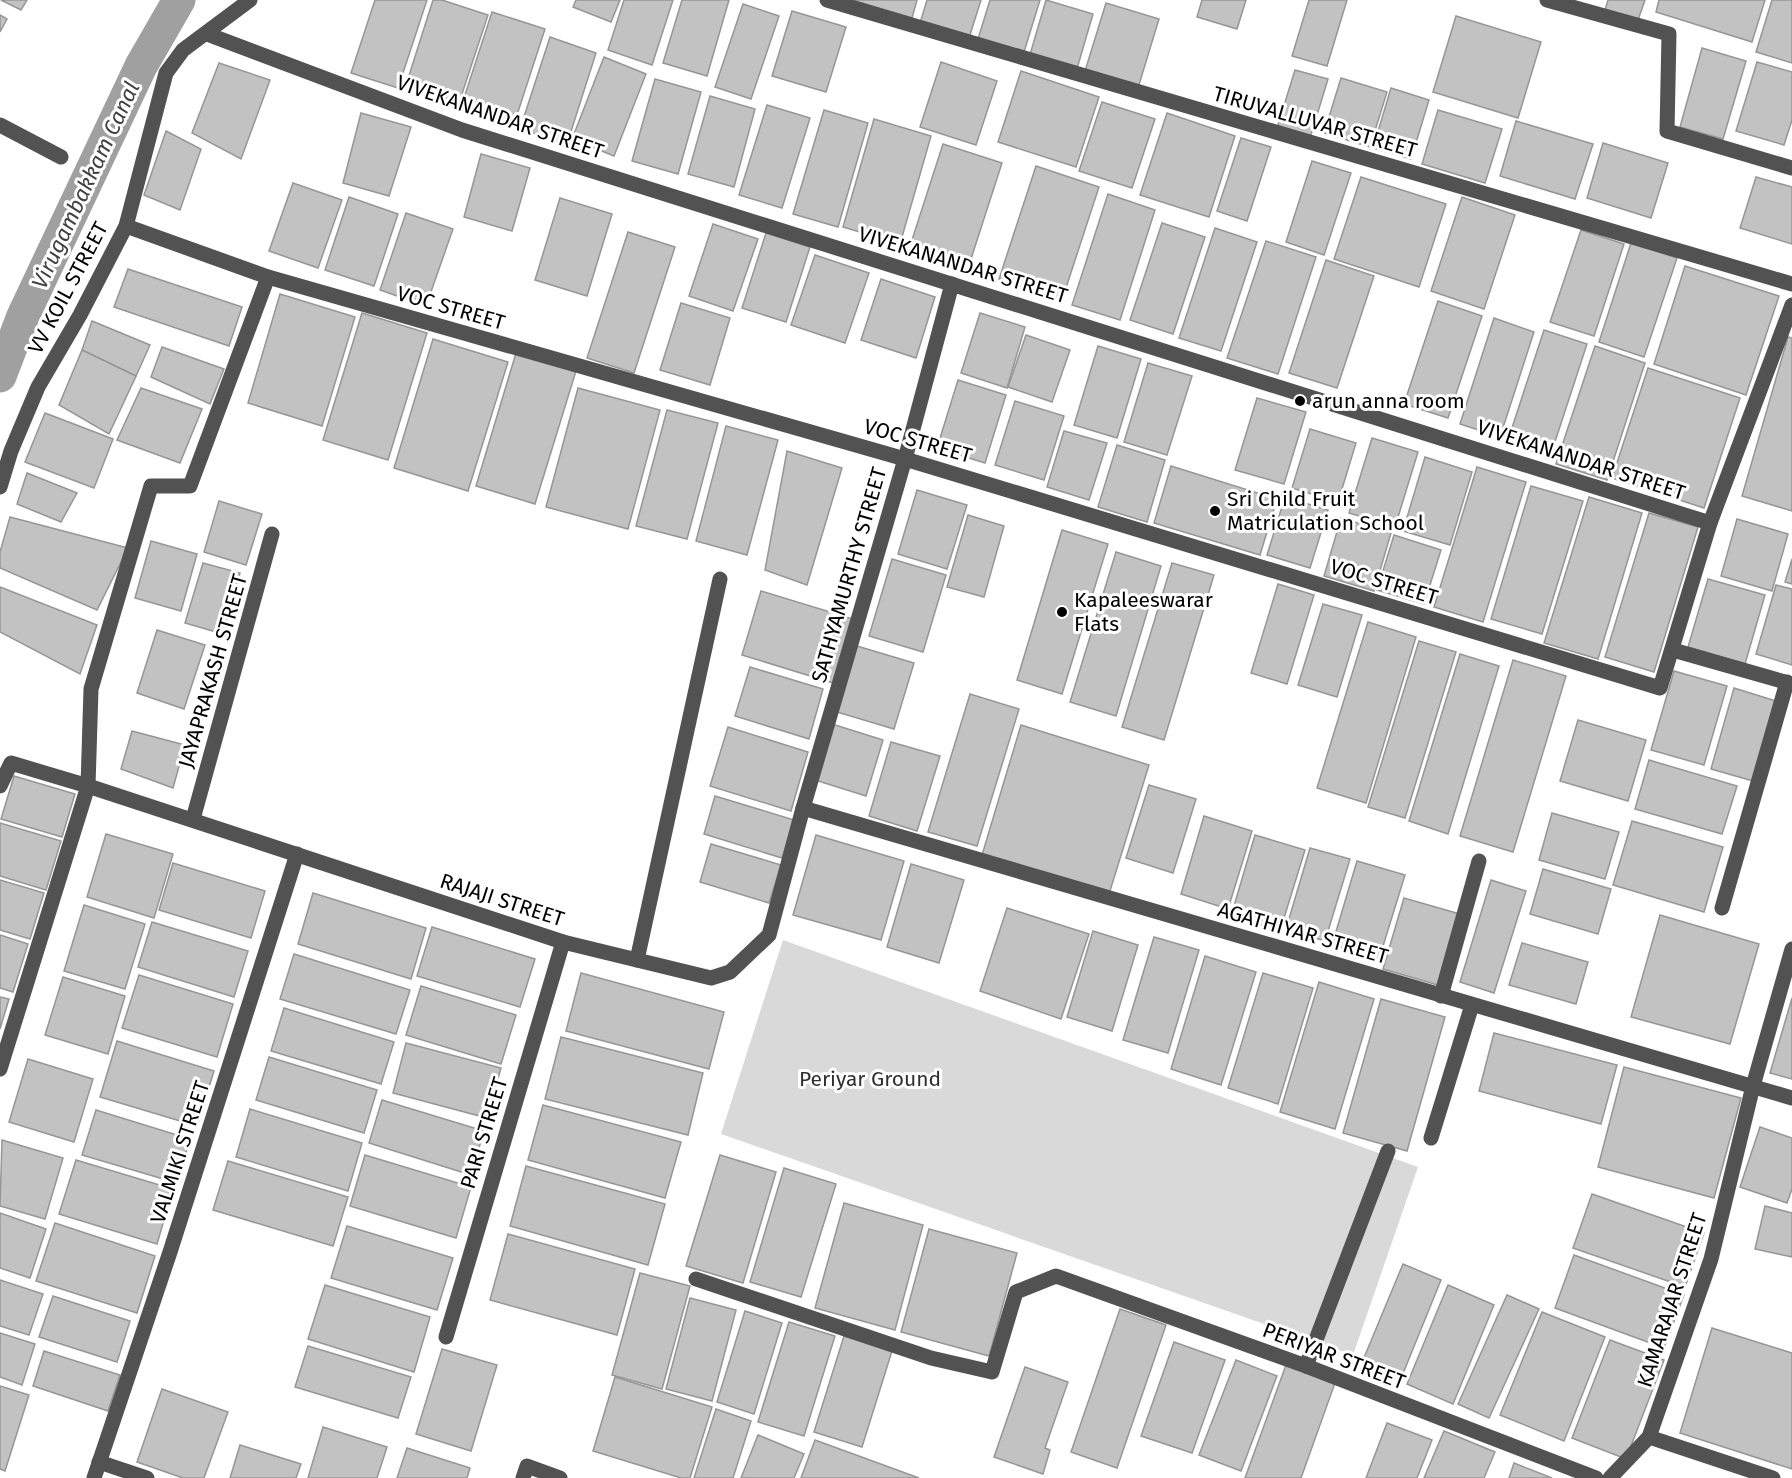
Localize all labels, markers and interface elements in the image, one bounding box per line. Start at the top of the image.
street label: VIVEKANANDAR STREET [393,69,607,165]
water label: Virugambakkam Canal [26,77,145,293]
street label: TIRUVALLUVAR STREET [1210,80,1420,164]
street label: VV KOIL STREET [22,217,114,358]
street label: VIVEKANANDAR STREET [855,221,1071,309]
street label: VOC STREET [394,280,508,336]
place label: arun anna room [1312,388,1465,414]
marker: arun anna room [1293,394,1307,408]
street label: VOC STREET [861,413,975,469]
street label: VIVEKANANDAR STREET [1474,414,1689,506]
street label: SATHYAMURTHY STREET [806,464,892,686]
place label: Sri Child Fruit Matriculation School [1227,486,1424,536]
marker: Sri Child Fruit Matriculation School [1208,504,1222,518]
street label: VOC STREET [1327,553,1441,611]
street label: JAYAPRAKASH STREET [173,571,253,771]
place label: Kapaleeswarar Flats [1074,587,1213,637]
marker: Kapaleeswarar Flats [1055,605,1069,619]
street label: RAJAJI STREET [437,868,568,932]
street label: AGATHIYAR STREET [1215,896,1391,970]
park label: Periyar Ground [799,1066,941,1092]
street label: PARI STREET [455,1074,513,1192]
street label: VALMIKI STREET [145,1077,215,1226]
street label: KAMARAJAR STREET [1632,1209,1713,1391]
street label: PERIYAR STREET [1259,1317,1409,1395]

